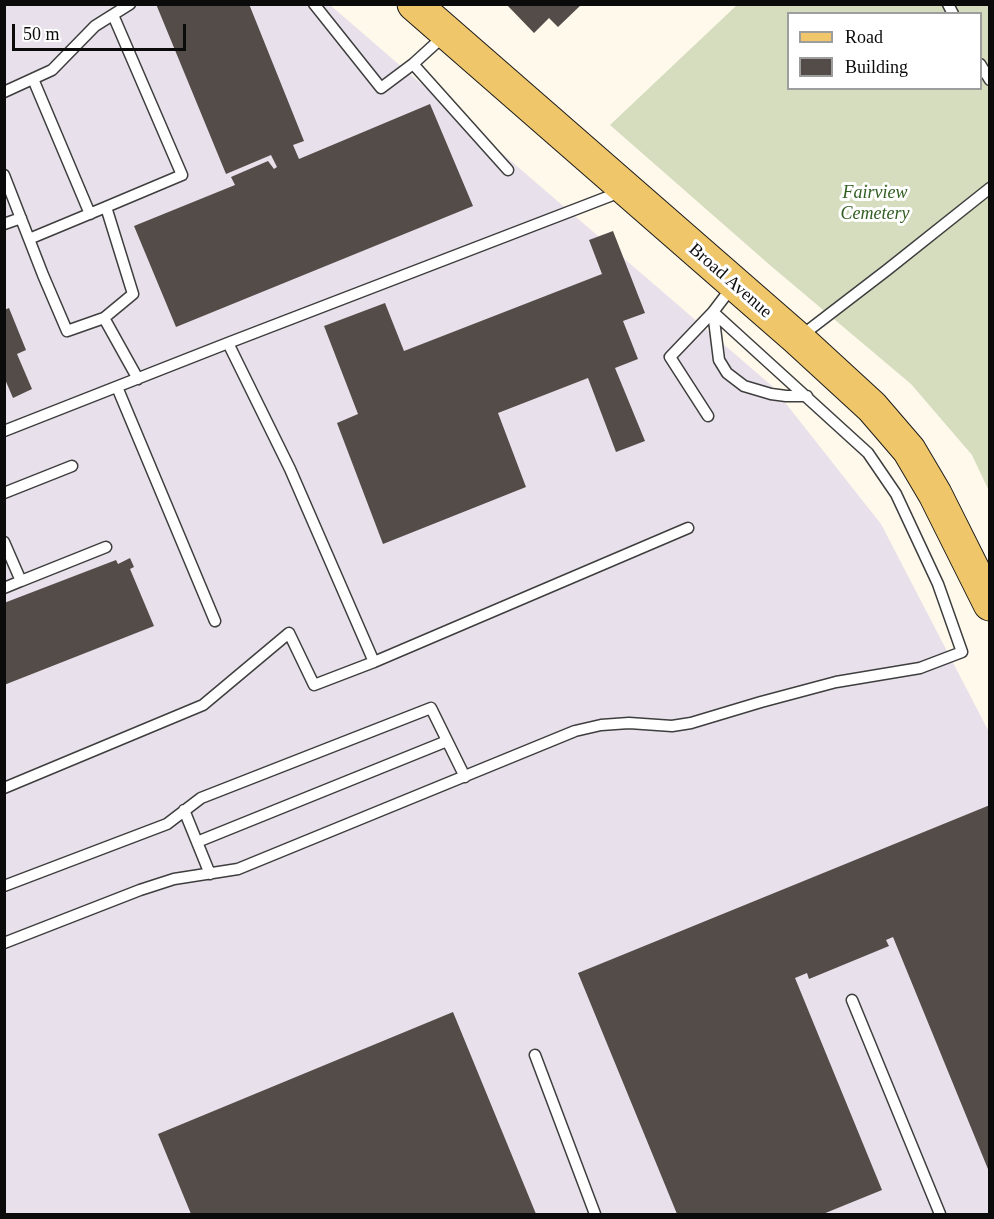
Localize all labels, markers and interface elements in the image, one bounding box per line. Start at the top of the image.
scale bar [15,12,189,50]
legend [787,12,982,90]
text: 50 m [23,24,60,44]
text: Road [845,27,883,47]
text: Building [845,57,908,77]
park label: Fairview Cemetery [841,182,909,224]
street label: Broad Avenue [684,239,776,323]

